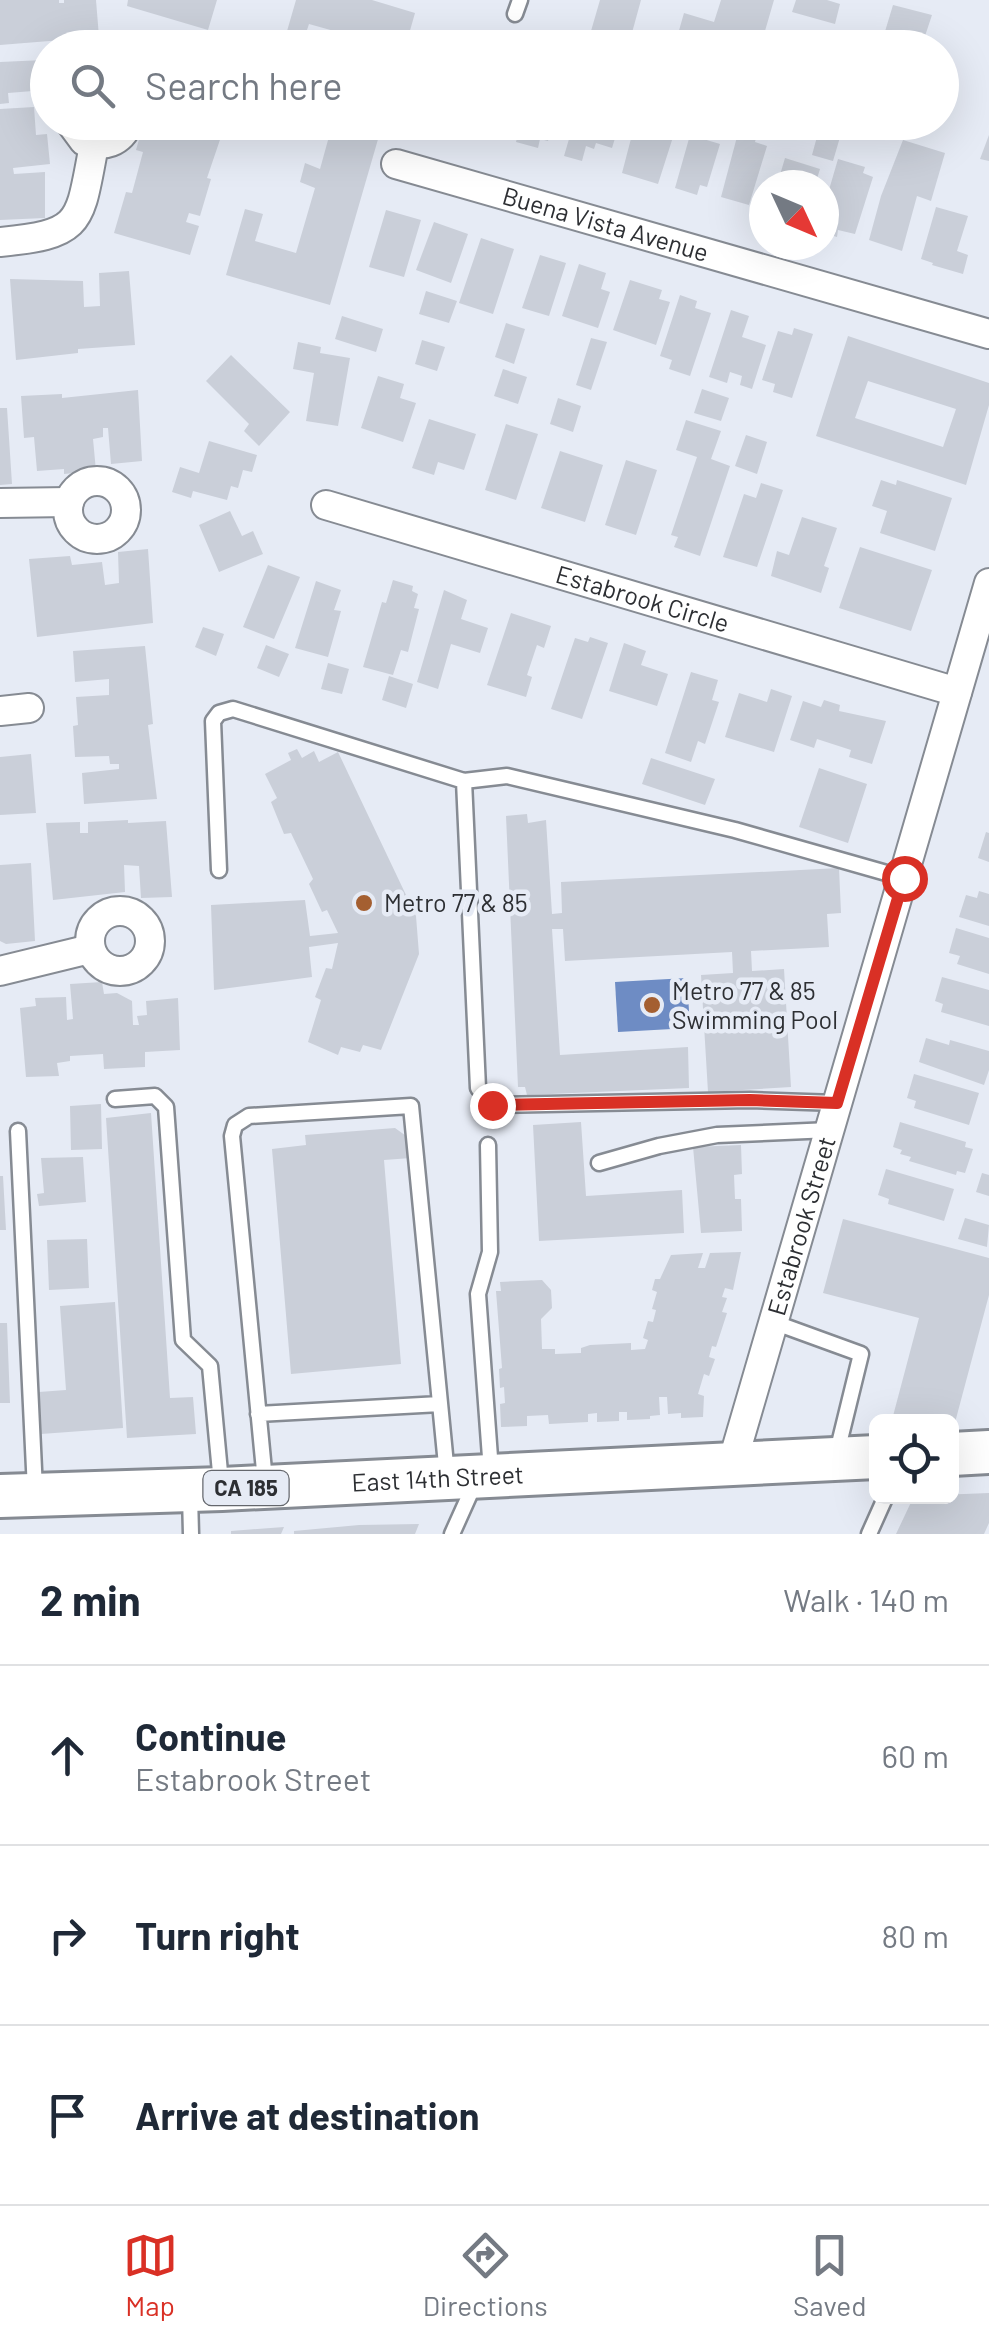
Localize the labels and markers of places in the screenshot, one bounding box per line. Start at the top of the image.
place label: Metro 77 & 85 [384,887,528,917]
marker: Metro 77 & 85 [353,892,375,914]
place label: Metro 77 & 85 Swimming Pool [672,975,838,1034]
marker: Metro 77 & 85 Swimming Pool [641,994,663,1016]

